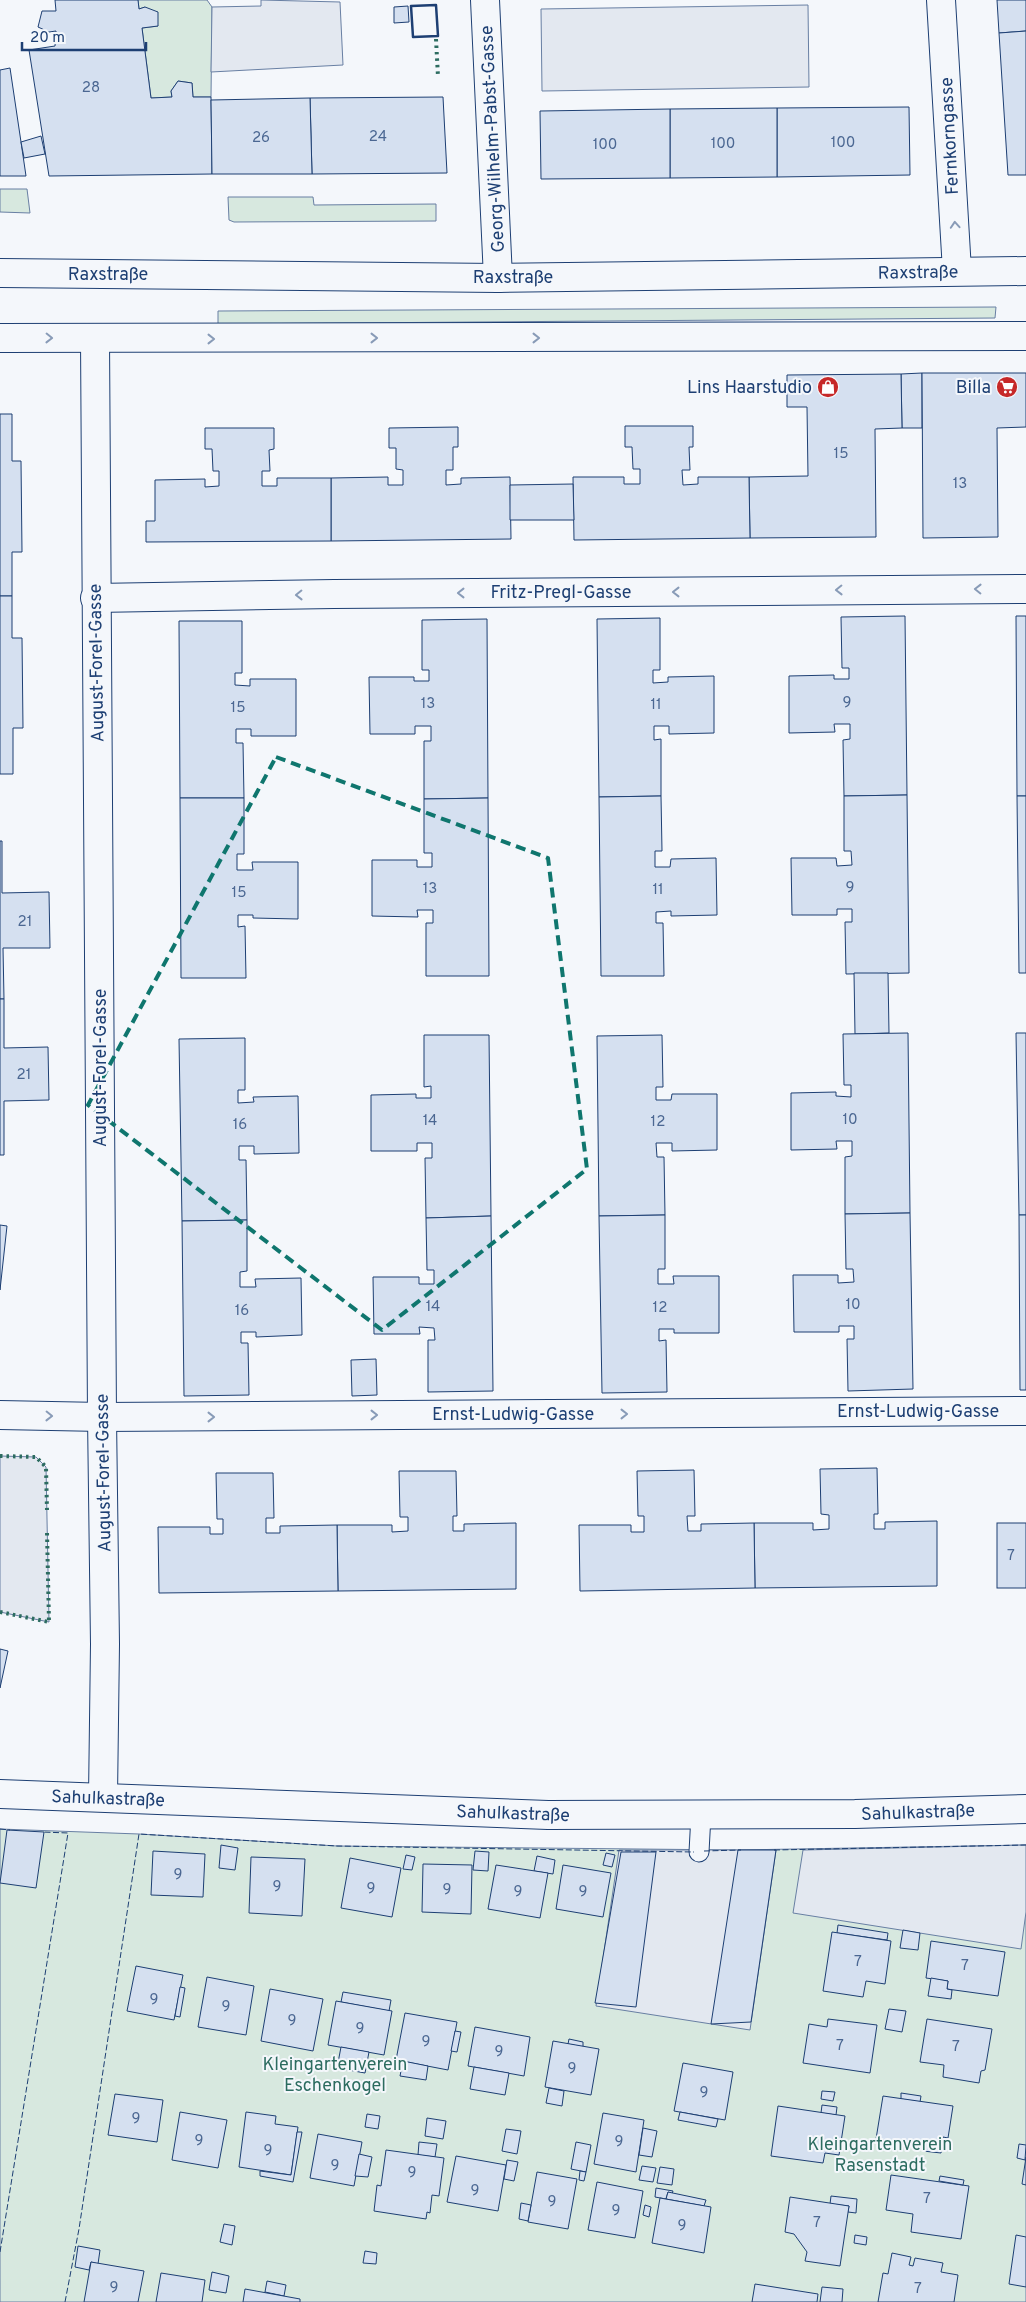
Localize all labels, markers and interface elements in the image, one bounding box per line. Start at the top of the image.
scale bar [22,20,146,52]
street label: Georg-Wilhelm-Pabst-Gasse [476,25,511,253]
text: 20 m [30,29,65,48]
street label: Fernkorngasse [936,76,965,195]
house number: 28 [82,79,100,98]
house number: 24 [369,128,387,147]
house number: 26 [252,129,270,148]
house number: 100 [831,134,855,153]
house number: 100 [711,135,735,154]
house number: 100 [593,136,617,155]
one-way arrow [949,220,960,228]
street label: Raxstraße [878,261,959,286]
street label: Raxstraße [68,264,148,287]
street label: Raxstraße [473,267,553,290]
one-way arrow [45,333,53,343]
one-way arrow [370,333,378,343]
one-way arrow [532,333,540,343]
one-way arrow [208,334,215,344]
shop icon: Lins Haarstudio [816,375,840,399]
supermarket icon: Billa [995,375,1019,399]
place label: Lins Haarstudio [687,377,812,400]
place label: Billa [956,377,991,400]
house number: 15 [834,445,848,464]
house number: 13 [953,475,967,494]
street label: Fritz-Pregl-Gasse [491,582,631,605]
street label: August-Forel-Gasse [85,583,110,743]
one-way arrow [974,584,982,594]
one-way arrow [834,585,842,595]
one-way arrow [672,586,680,597]
one-way arrow [457,588,464,598]
one-way arrow [294,589,302,600]
house number: 9 [843,694,851,713]
house number: 13 [421,695,435,714]
house number: 11 [650,696,662,715]
house number: 15 [231,699,245,718]
house number: 9 [846,879,854,898]
house number: 13 [423,880,437,899]
house number: 11 [652,881,664,900]
house number: 15 [232,884,246,903]
house number: 21 [18,913,32,932]
street label: August-Forel-Gasse [90,989,113,1147]
house number: 21 [17,1066,31,1085]
house number: 10 [842,1111,858,1130]
house number: 14 [423,1112,437,1131]
house number: 12 [651,1113,665,1132]
house number: 16 [233,1116,247,1135]
house number: 10 [845,1296,861,1315]
house number: 14 [426,1298,440,1317]
house number: 12 [653,1299,667,1318]
house number: 16 [235,1302,249,1321]
street label: August-Forel-Gasse [92,1393,117,1553]
street label: Ernst-Ludwig-Gasse [837,1401,999,1424]
street label: Ernst-Ludwig-Gasse [432,1404,594,1427]
one-way arrow [620,1409,628,1419]
one-way arrow [370,1410,378,1420]
one-way arrow [45,1411,53,1421]
one-way arrow [207,1411,215,1422]
house number: 7 [1007,1547,1015,1566]
street label: Sahulkastraße [51,1786,165,1813]
street label: Sahulkastraße [861,1800,975,1827]
street label: Sahulkastraße [456,1801,570,1828]
house number: 9 [174,1866,182,1885]
house number: 9 [273,1878,281,1897]
house number: 9 [367,1880,375,1899]
house number: 9 [443,1881,451,1900]
house number: 9 [514,1883,522,1902]
house number: 9 [579,1883,587,1902]
house number: 7 [854,1953,862,1972]
house number: 7 [961,1957,969,1976]
house number: 9 [150,1991,158,2010]
house number: 9 [222,1998,230,2017]
house number: 9 [288,2012,296,2031]
house number: 9 [356,2020,364,2039]
house number: 9 [422,2033,430,2052]
house number: 7 [836,2037,844,2056]
house number: 7 [952,2038,960,2057]
house number: 9 [495,2043,503,2062]
park label: Kleingartenverein Eschenkogel [262,2054,408,2098]
house number: 9 [568,2060,576,2079]
house number: 9 [700,2084,708,2103]
house number: 9 [132,2110,140,2129]
house number: 9 [195,2132,203,2151]
house number: 9 [615,2133,623,2152]
park label: Kleingartenverein Rasenstadt [807,2134,953,2178]
house number: 9 [264,2142,272,2161]
house number: 9 [331,2157,339,2176]
house number: 9 [408,2164,416,2183]
house number: 9 [471,2182,479,2201]
house number: 7 [923,2190,931,2209]
house number: 9 [548,2193,556,2212]
house number: 9 [612,2202,620,2221]
house number: 7 [813,2214,821,2233]
house number: 9 [678,2217,686,2236]
house number: 9 [110,2279,118,2298]
house number: 7 [914,2280,922,2299]

